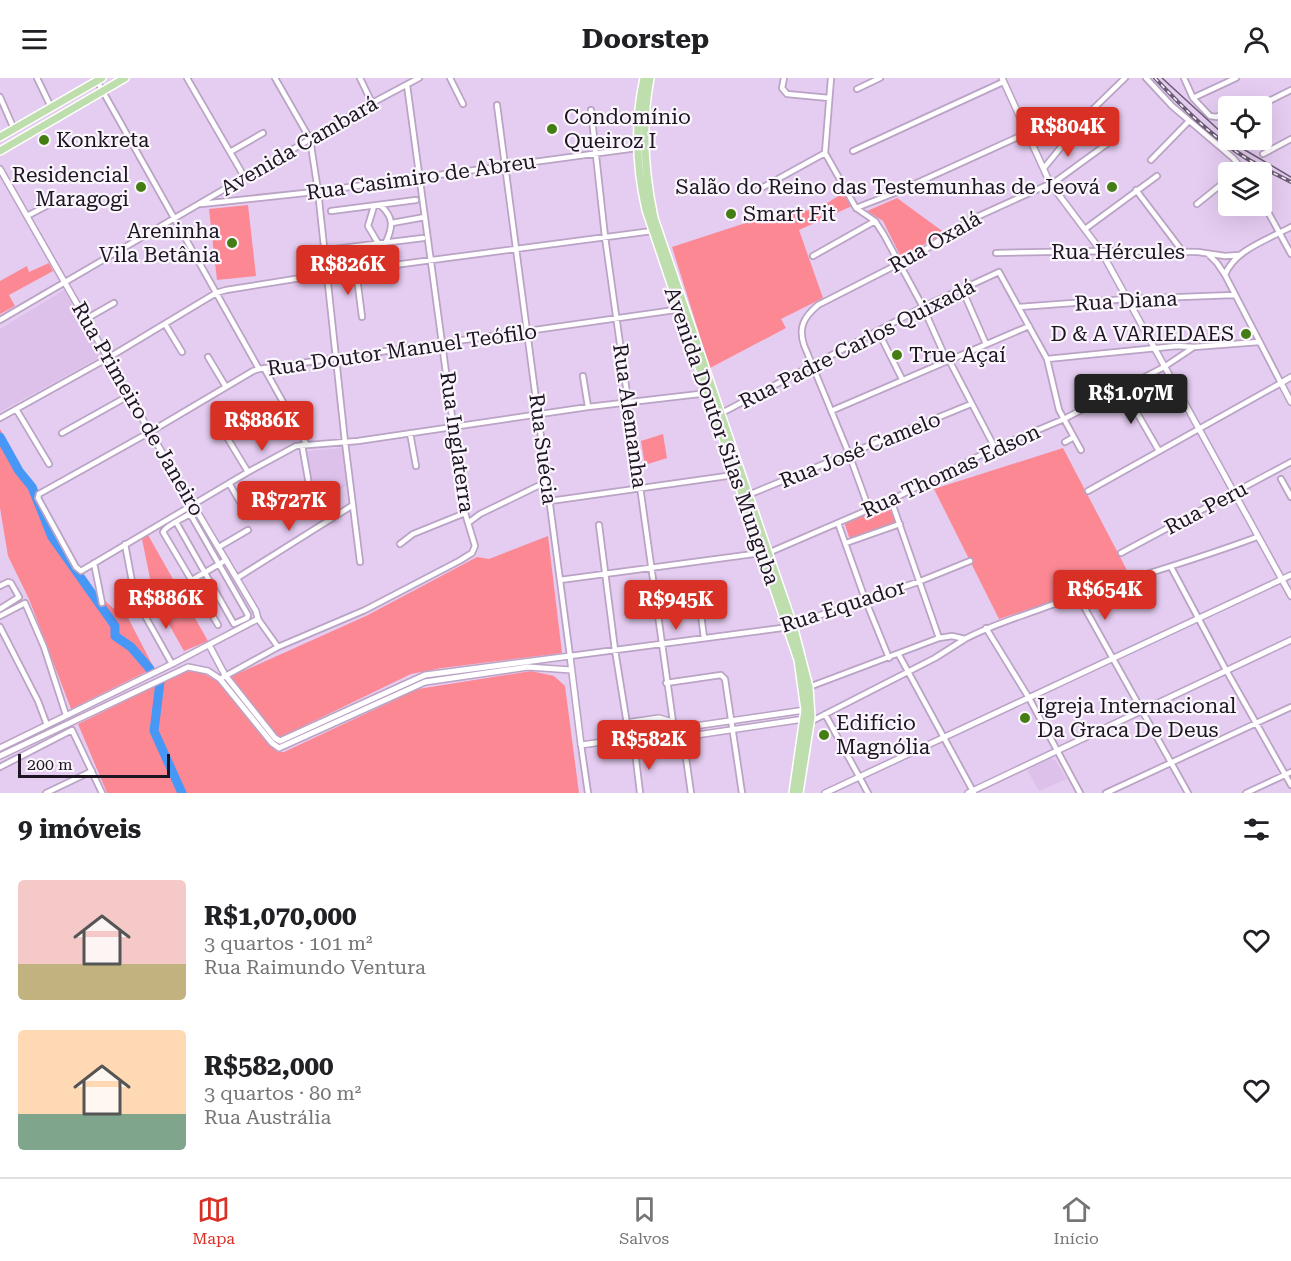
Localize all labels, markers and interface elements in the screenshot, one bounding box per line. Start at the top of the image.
icon: menu [18,23,51,56]
text: Doorstep [582,23,709,55]
icon: person [1240,23,1273,56]
street label: Avenida Cambará [216,91,382,201]
map controls [1218,96,1272,216]
button: locate [1218,96,1272,150]
place label: Condomínio Queiroz I [564,105,691,153]
pin: R$804K [1019,107,1117,158]
text: R$804K [1030,114,1106,138]
marker: Condomínio Queiroz I [545,122,559,136]
place label: Konkreta [56,128,150,152]
marker: Konkreta [37,133,51,147]
street label: Rua Casimiro de Abreu [305,149,537,205]
button: layers [1218,162,1272,216]
place label: Residencial Maragogi [12,163,130,211]
place label: Salão do Reino das Testemunhas de Jeová [676,175,1101,199]
marker: Residencial Maragogi [134,180,148,194]
marker: Salão do Reino das Testemunhas de Jeová [1105,180,1119,194]
place label: Smart Fit [743,202,836,226]
street label: Rua Oxalá [885,206,986,278]
marker: Smart Fit [724,207,738,221]
place label: Areninha Vila Betânia [99,219,221,267]
marker: Areninha Vila Betânia [225,236,239,250]
street label: Rua Hércules [1051,240,1185,264]
pin: R$826K [299,245,397,296]
text: R$826K [310,252,386,276]
street label: Rua Padre Carlos Quixadá [735,274,979,414]
street label: Avenida Doutor Silas Munguba [660,284,785,589]
street label: Rua Diana [1074,286,1179,316]
street label: Rua Primeiro de Janeiro [67,298,209,520]
street label: Rua Doutor Manuel Teófilo [266,319,538,381]
place label: D & A VARIEDAES [1050,322,1234,346]
marker: D & A VARIEDAES [1239,327,1253,341]
street label: Rua Alemanha [608,342,652,490]
place label: True Açaí [909,343,1006,367]
marker: True Açaí [890,348,904,362]
street label: Rua Inglaterra [435,370,479,515]
pin: R$1.07M [1076,374,1186,425]
text: R$1.07M [1088,381,1174,405]
street label: Rua Suécia [524,392,562,506]
pin: R$886K [213,401,311,452]
street label: Rua José Camelo [776,407,944,493]
text: R$886K [224,408,300,432]
street label: Rua Thomas Edson [858,419,1044,523]
street label: Rua Peru [1161,476,1251,540]
pin: R$727K [240,481,338,532]
text: R$727K [251,488,327,512]
pin: R$654K [1056,570,1154,621]
street label: Rua Equador [777,574,909,638]
text: R$654K [1067,577,1143,601]
pin: R$886K [117,579,215,630]
pin: R$945K [627,580,725,631]
text: R$886K [128,586,204,610]
text: R$945K [638,587,714,611]
place label: Igreja Internacional Da Graca De Deus [1037,694,1237,742]
place label: Edifício Magnólia [836,711,931,759]
marker: Igreja Internacional Da Graca De Deus [1018,711,1032,725]
pin: R$582K [600,720,698,771]
text: R$582K [611,727,687,751]
marker: Edifício Magnólia [817,728,831,742]
scale bar [18,751,170,778]
text: 200 m [27,755,73,774]
icon: filters [1240,813,1273,846]
text: 9 imóveis [18,814,141,844]
text: R$1,070,000 [204,901,357,931]
icon: home [66,904,138,976]
icon: heart [1240,924,1273,957]
text: 3 quartos · 101 m² [204,931,372,955]
text: Rua Raimundo Ventura [204,955,426,979]
text: R$582,000 [204,1051,334,1081]
icon: home [66,1054,138,1126]
icon: heart [1240,1074,1273,1107]
text: 3 quartos · 80 m² [204,1081,361,1105]
text: Rua Austrália [204,1105,331,1129]
tab: Mapa [192,1193,235,1248]
tab: Salvos [619,1193,669,1248]
tab: Início [1054,1193,1099,1248]

